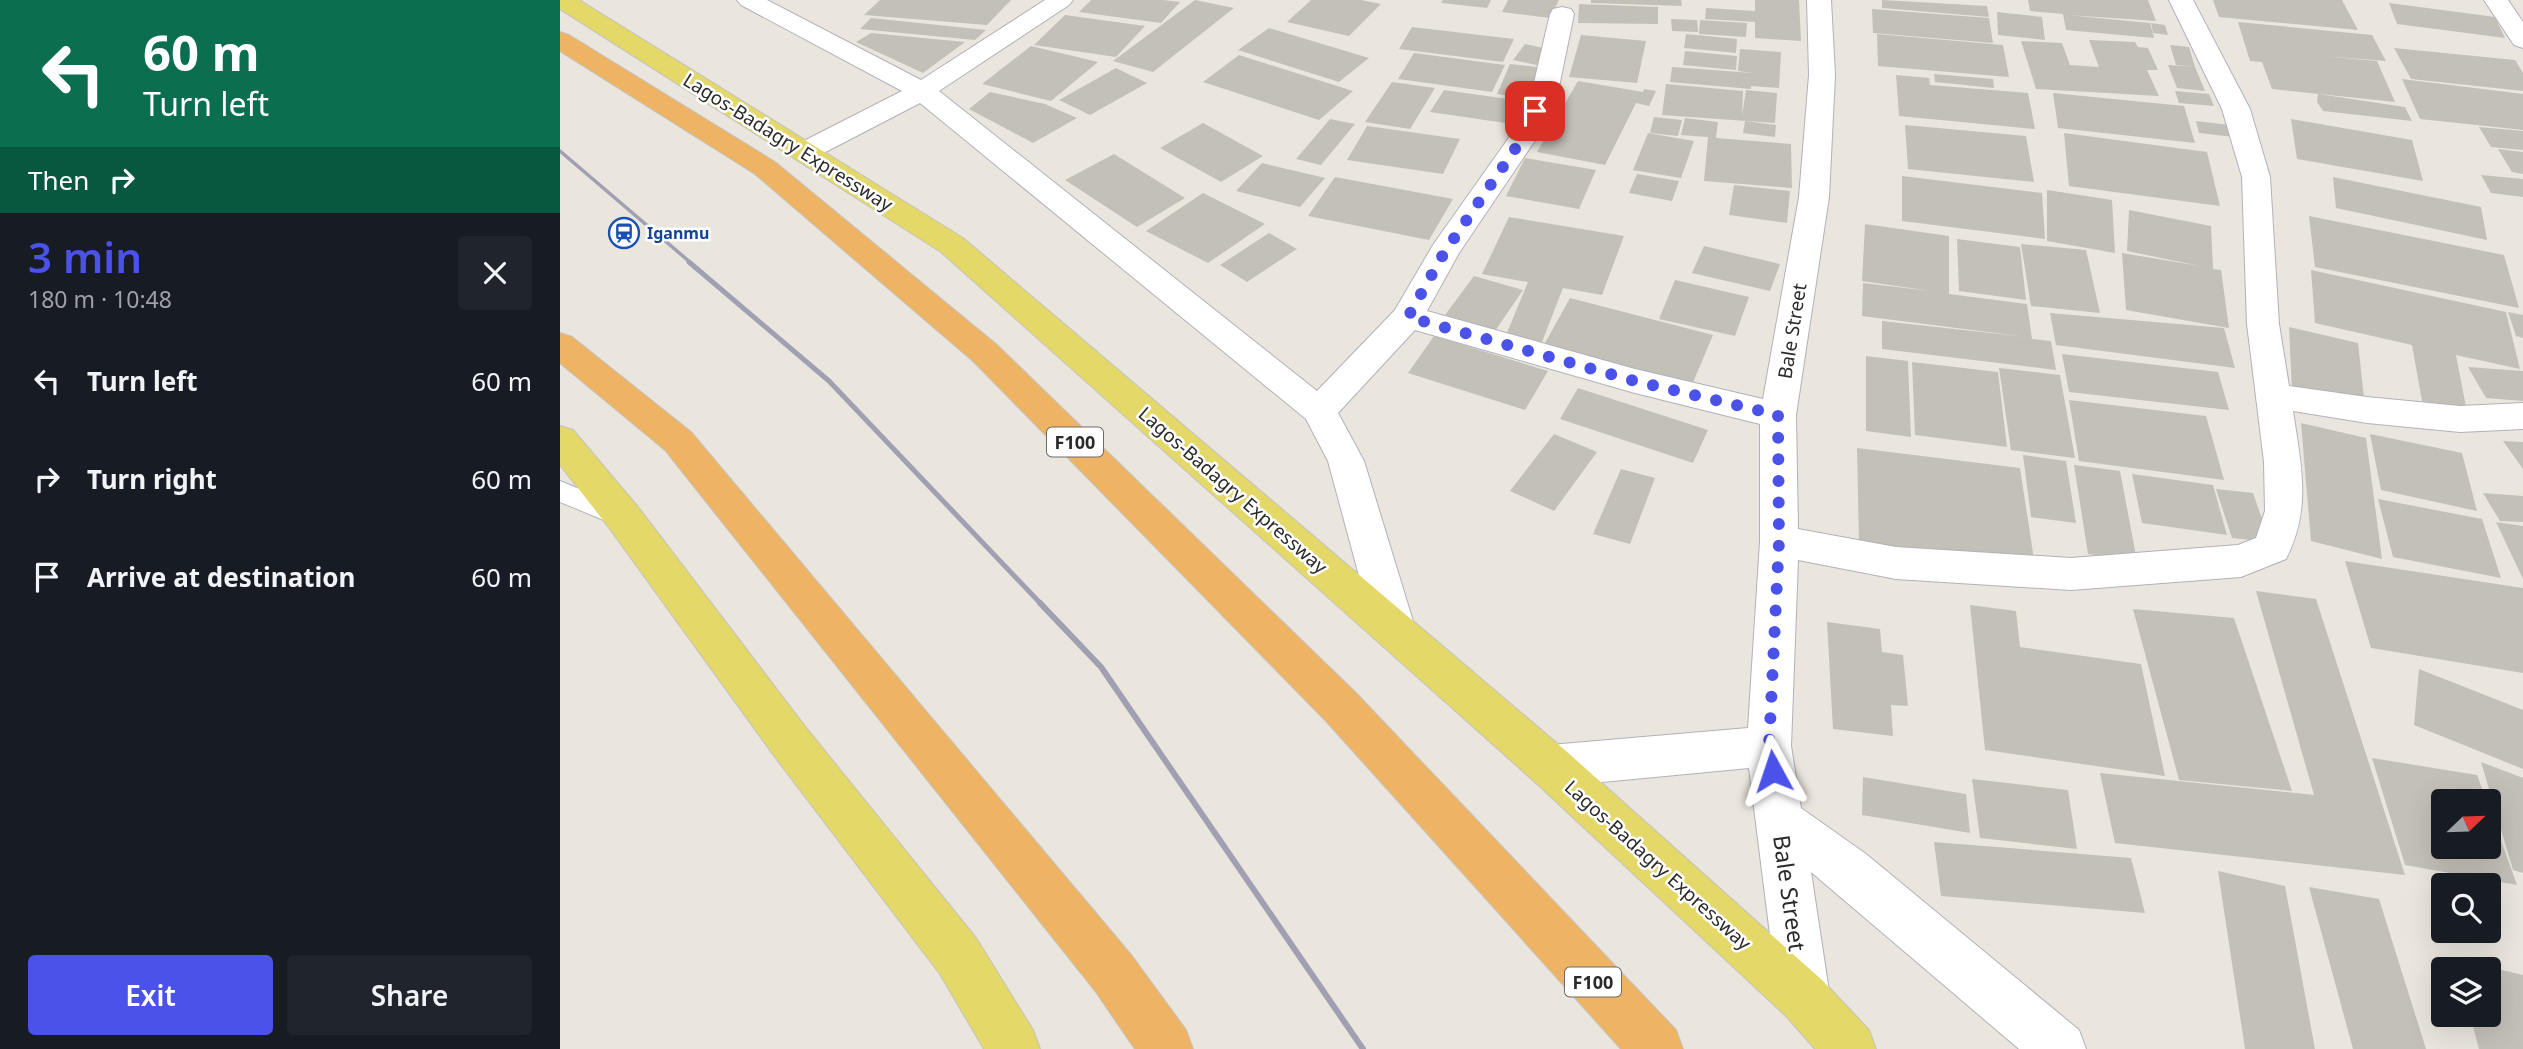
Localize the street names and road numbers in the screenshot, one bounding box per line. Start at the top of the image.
street label: Lagos-Badagry Expressway [678,67,898,217]
street label: Bale Street [1772,281,1812,381]
street label: Lagos-Badagry Expressway [1133,401,1333,580]
road number: F100 [1047,428,1103,457]
street label: Lagos-Badagry Expressway [1559,774,1757,956]
street label: Bale Street [1766,833,1814,953]
road number: F100 [1565,967,1621,996]

